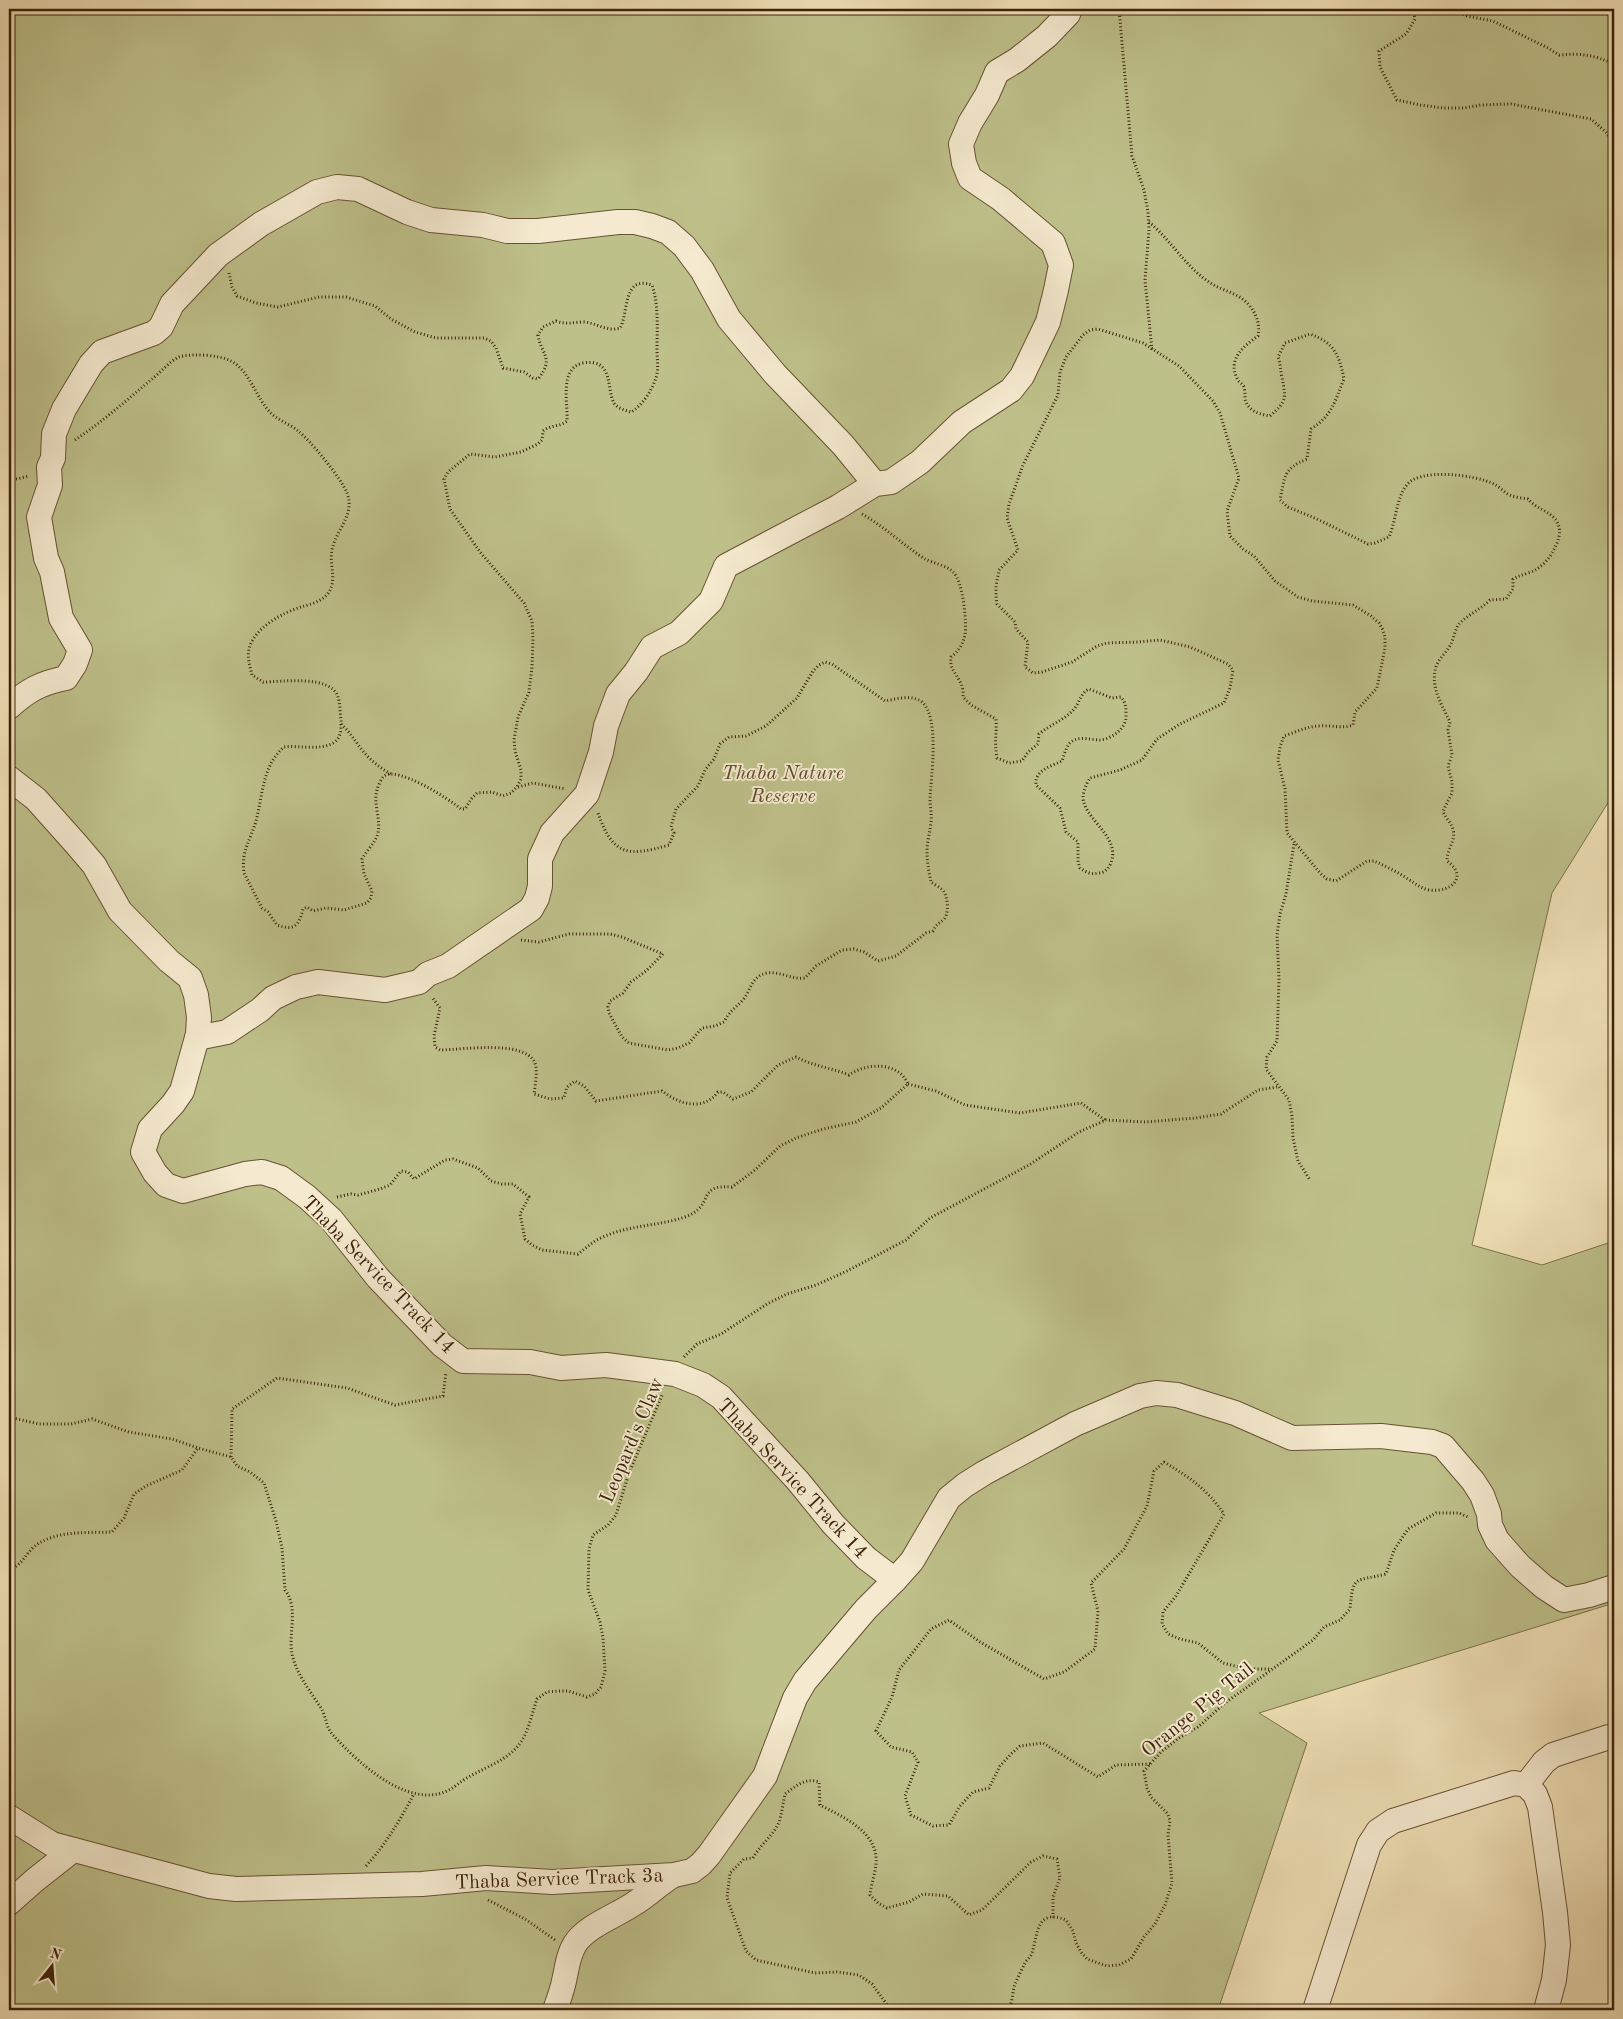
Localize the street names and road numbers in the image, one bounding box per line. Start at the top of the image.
street label: Thaba Service Track 14 [297,1193,458,1358]
street label: Leopard's Claw [597,1375,668,1506]
street label: Thaba Service Track 14 [712,1396,871,1563]
street label: Orange Pig Tail [1138,1659,1258,1762]
street label: Thaba Service Track 3a [454,1866,664,1894]

